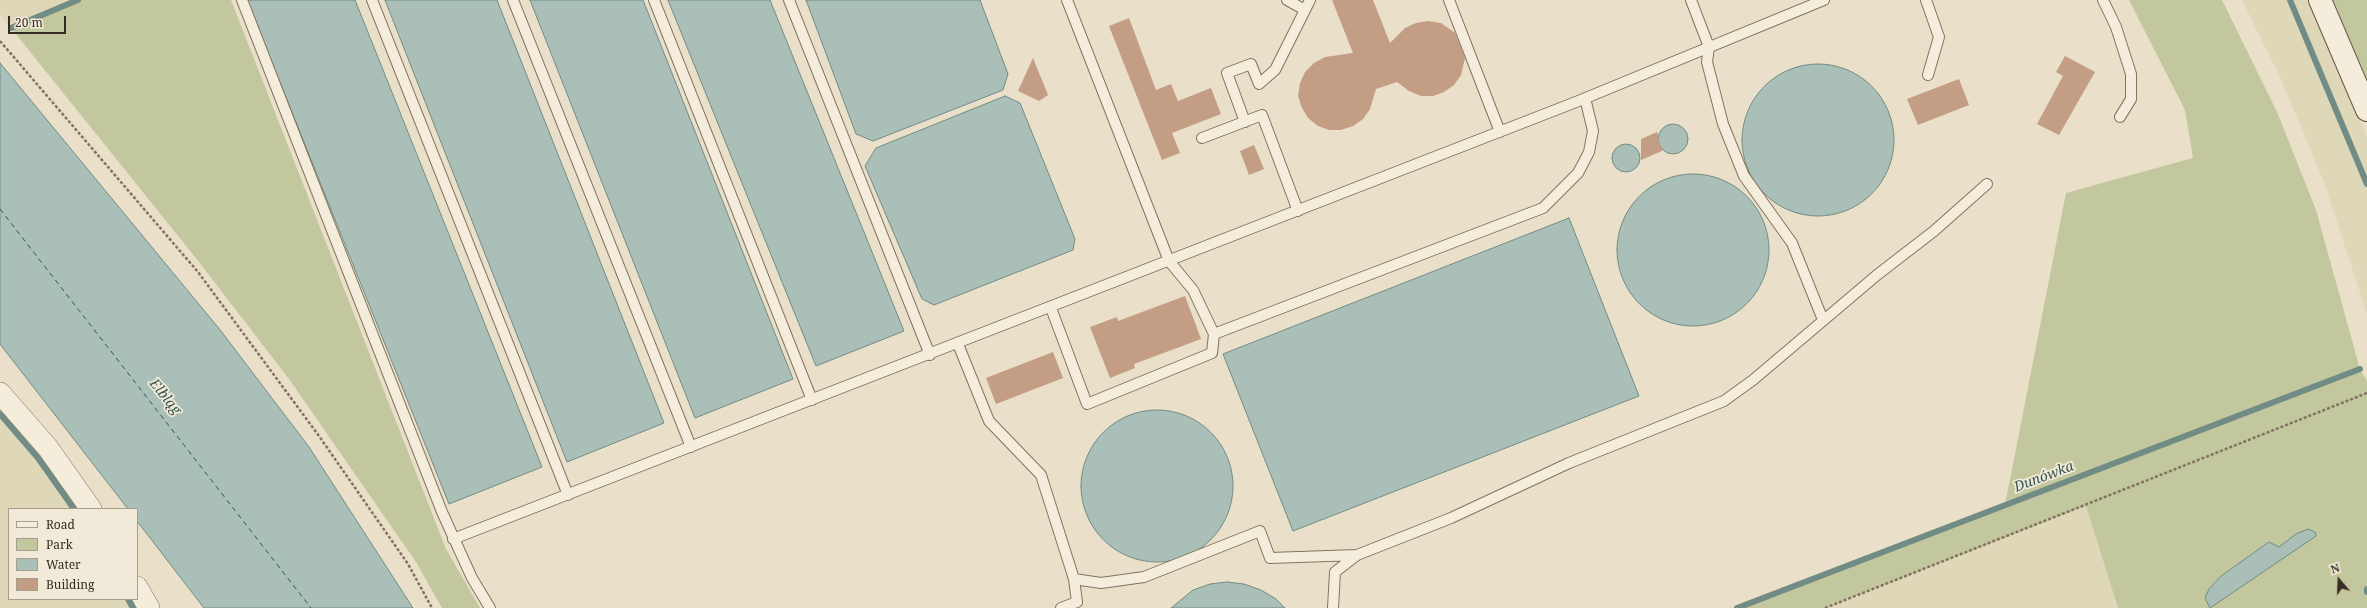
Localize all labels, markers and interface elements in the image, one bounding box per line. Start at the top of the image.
scale bar [10,8,68,34]
text: 20 m [15,14,43,31]
water label: Elbląg [146,376,184,418]
water label: Dunówka [2012,458,2076,496]
legend [8,508,138,600]
text: Road [46,516,75,533]
text: Park [46,536,73,553]
text: Water [46,556,81,573]
north arrow [2319,560,2359,600]
text: N [2328,560,2341,577]
text: Building [46,576,94,593]

